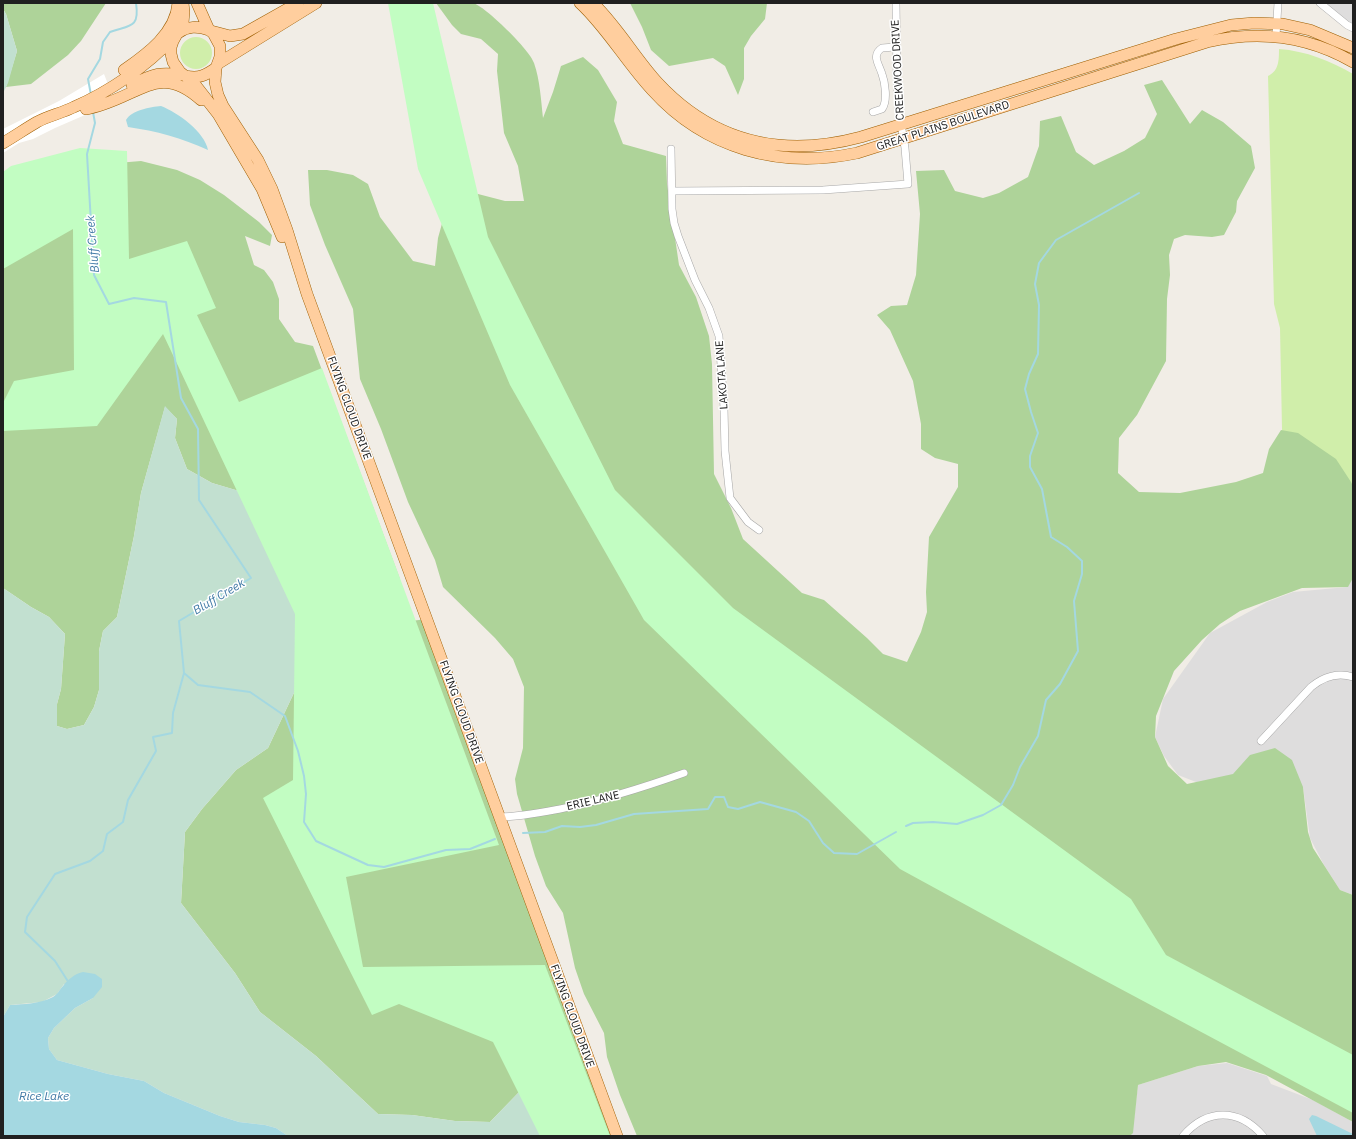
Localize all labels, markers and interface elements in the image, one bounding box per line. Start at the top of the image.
street label: CREEKWOOD DRIVE [889,19,907,121]
street label: GREAT PLAINS BOULEVARD [875,98,1011,154]
water label: Bluff Creek [83,215,103,273]
street label: LAKOTA LANE [713,340,731,410]
street label: FLYING CLOUD DRIVE [324,355,374,461]
water label: Bluff Creek [191,576,247,618]
street label: FLYING CLOUD DRIVE [436,659,486,765]
street label: ERIE LANE [565,789,621,813]
street label: FLYING CLOUD DRIVE [547,963,597,1069]
water label: Rice Lake [19,1090,69,1104]

